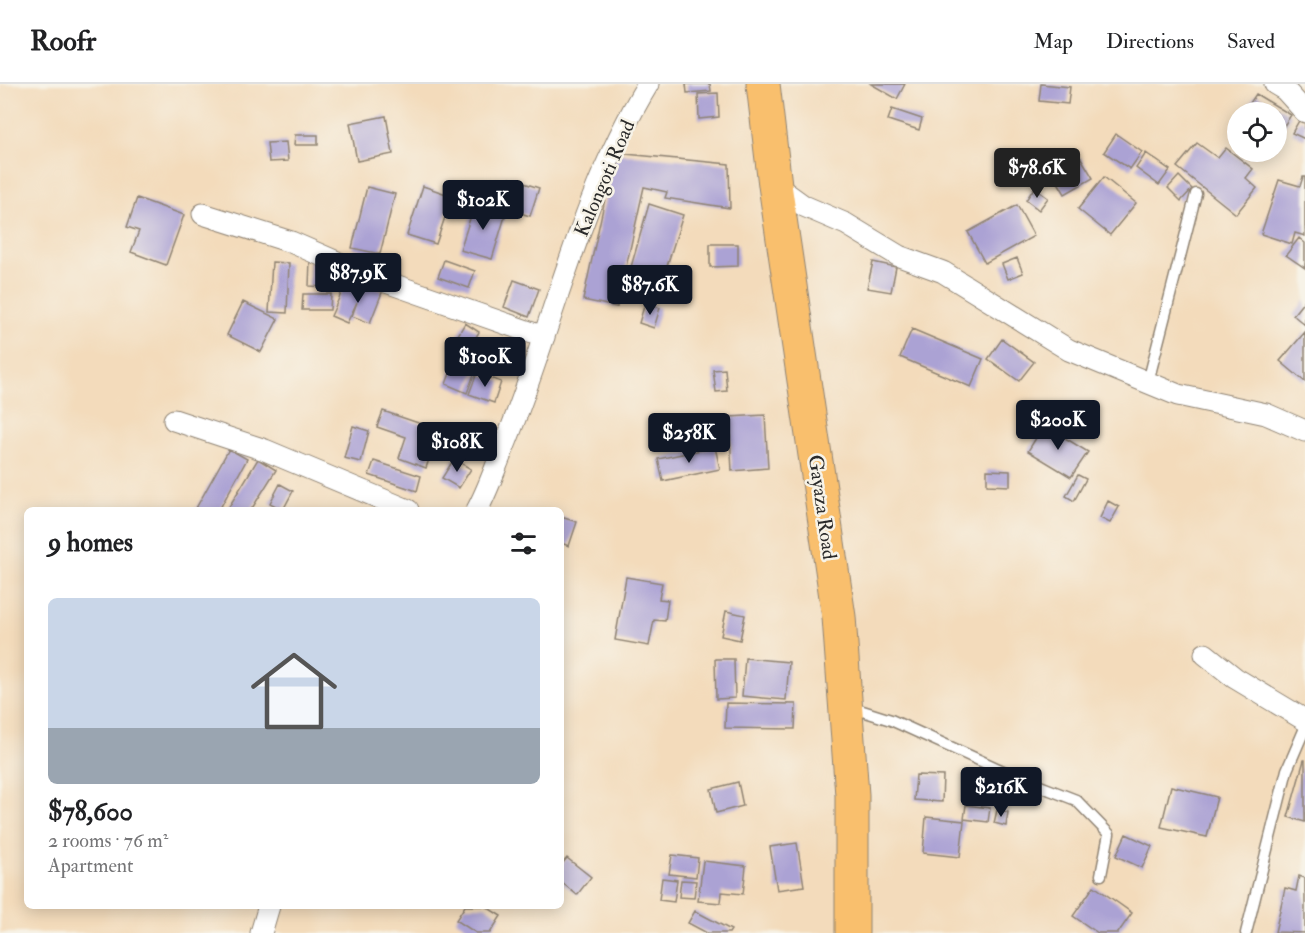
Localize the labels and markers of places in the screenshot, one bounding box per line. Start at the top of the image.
pin: $78.6K [988,148,1086,199]
pin: $102K [441,180,525,231]
pin: $87.9K [309,253,407,304]
pin: $87.6K [601,265,699,316]
pin: $100K [443,337,527,388]
pin: $200K [1016,400,1100,451]
pin: $258K [647,413,731,464]
pin: $108K [415,422,499,473]
pin: $216K [959,767,1043,818]

